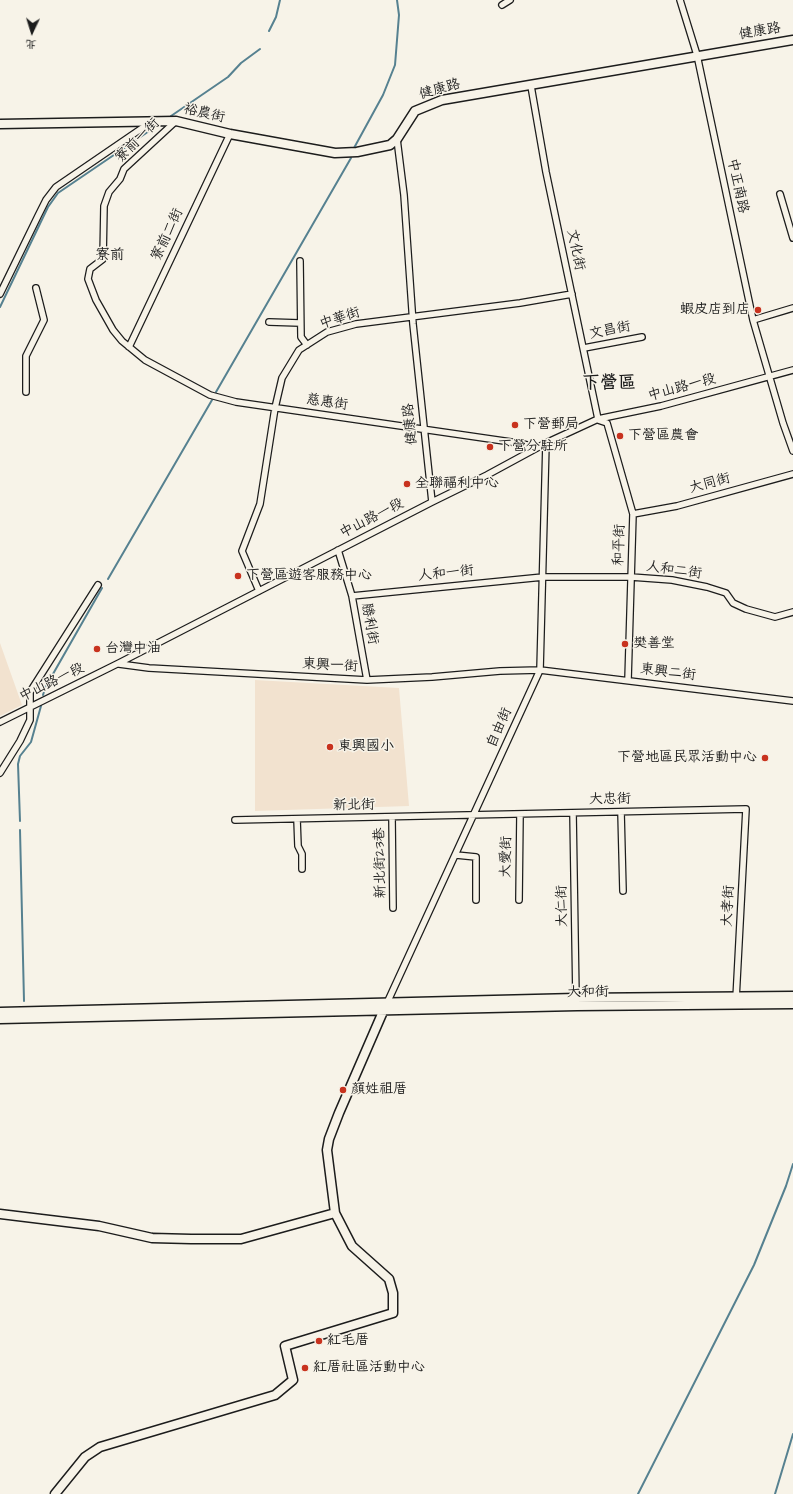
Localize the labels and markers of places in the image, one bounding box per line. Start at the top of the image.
place label: 蝦皮店到店 [680,302,750,318]
marker: 蝦皮店到店 [753,305,763,315]
place label: 下營郵局 [523,417,579,433]
marker: 下營郵局 [510,420,520,430]
place label: 下營區農會 [628,428,698,444]
marker: 下營區農會 [615,431,625,441]
place label: 下營分駐所 [498,439,568,455]
marker: 下營分駐所 [485,442,495,452]
place label: 全聯福利中心 [415,476,499,492]
marker: 全聯福利中心 [402,479,412,489]
place label: 下營區遊客服務中心 [246,568,372,584]
marker: 下營區遊客服務中心 [233,571,243,581]
place label: 樊善堂 [633,636,675,652]
marker: 樊善堂 [620,639,630,649]
place label: 台灣中油 [105,641,161,657]
marker: 台灣中油 [92,644,102,654]
place label: 東興國小 [338,739,394,755]
marker: 東興國小 [325,742,335,752]
place label: 下營地區民眾活動中心 [617,750,757,766]
marker: 下營地區民眾活動中心 [760,753,770,763]
place label: 顏姓祖厝 [351,1082,407,1098]
marker: 顏姓祖厝 [338,1085,348,1095]
place label: 紅毛厝 [327,1333,369,1349]
marker: 紅毛厝 [314,1336,324,1346]
place label: 紅厝社區活動中心 [313,1360,425,1376]
marker: 紅厝社區活動中心 [300,1363,310,1373]

